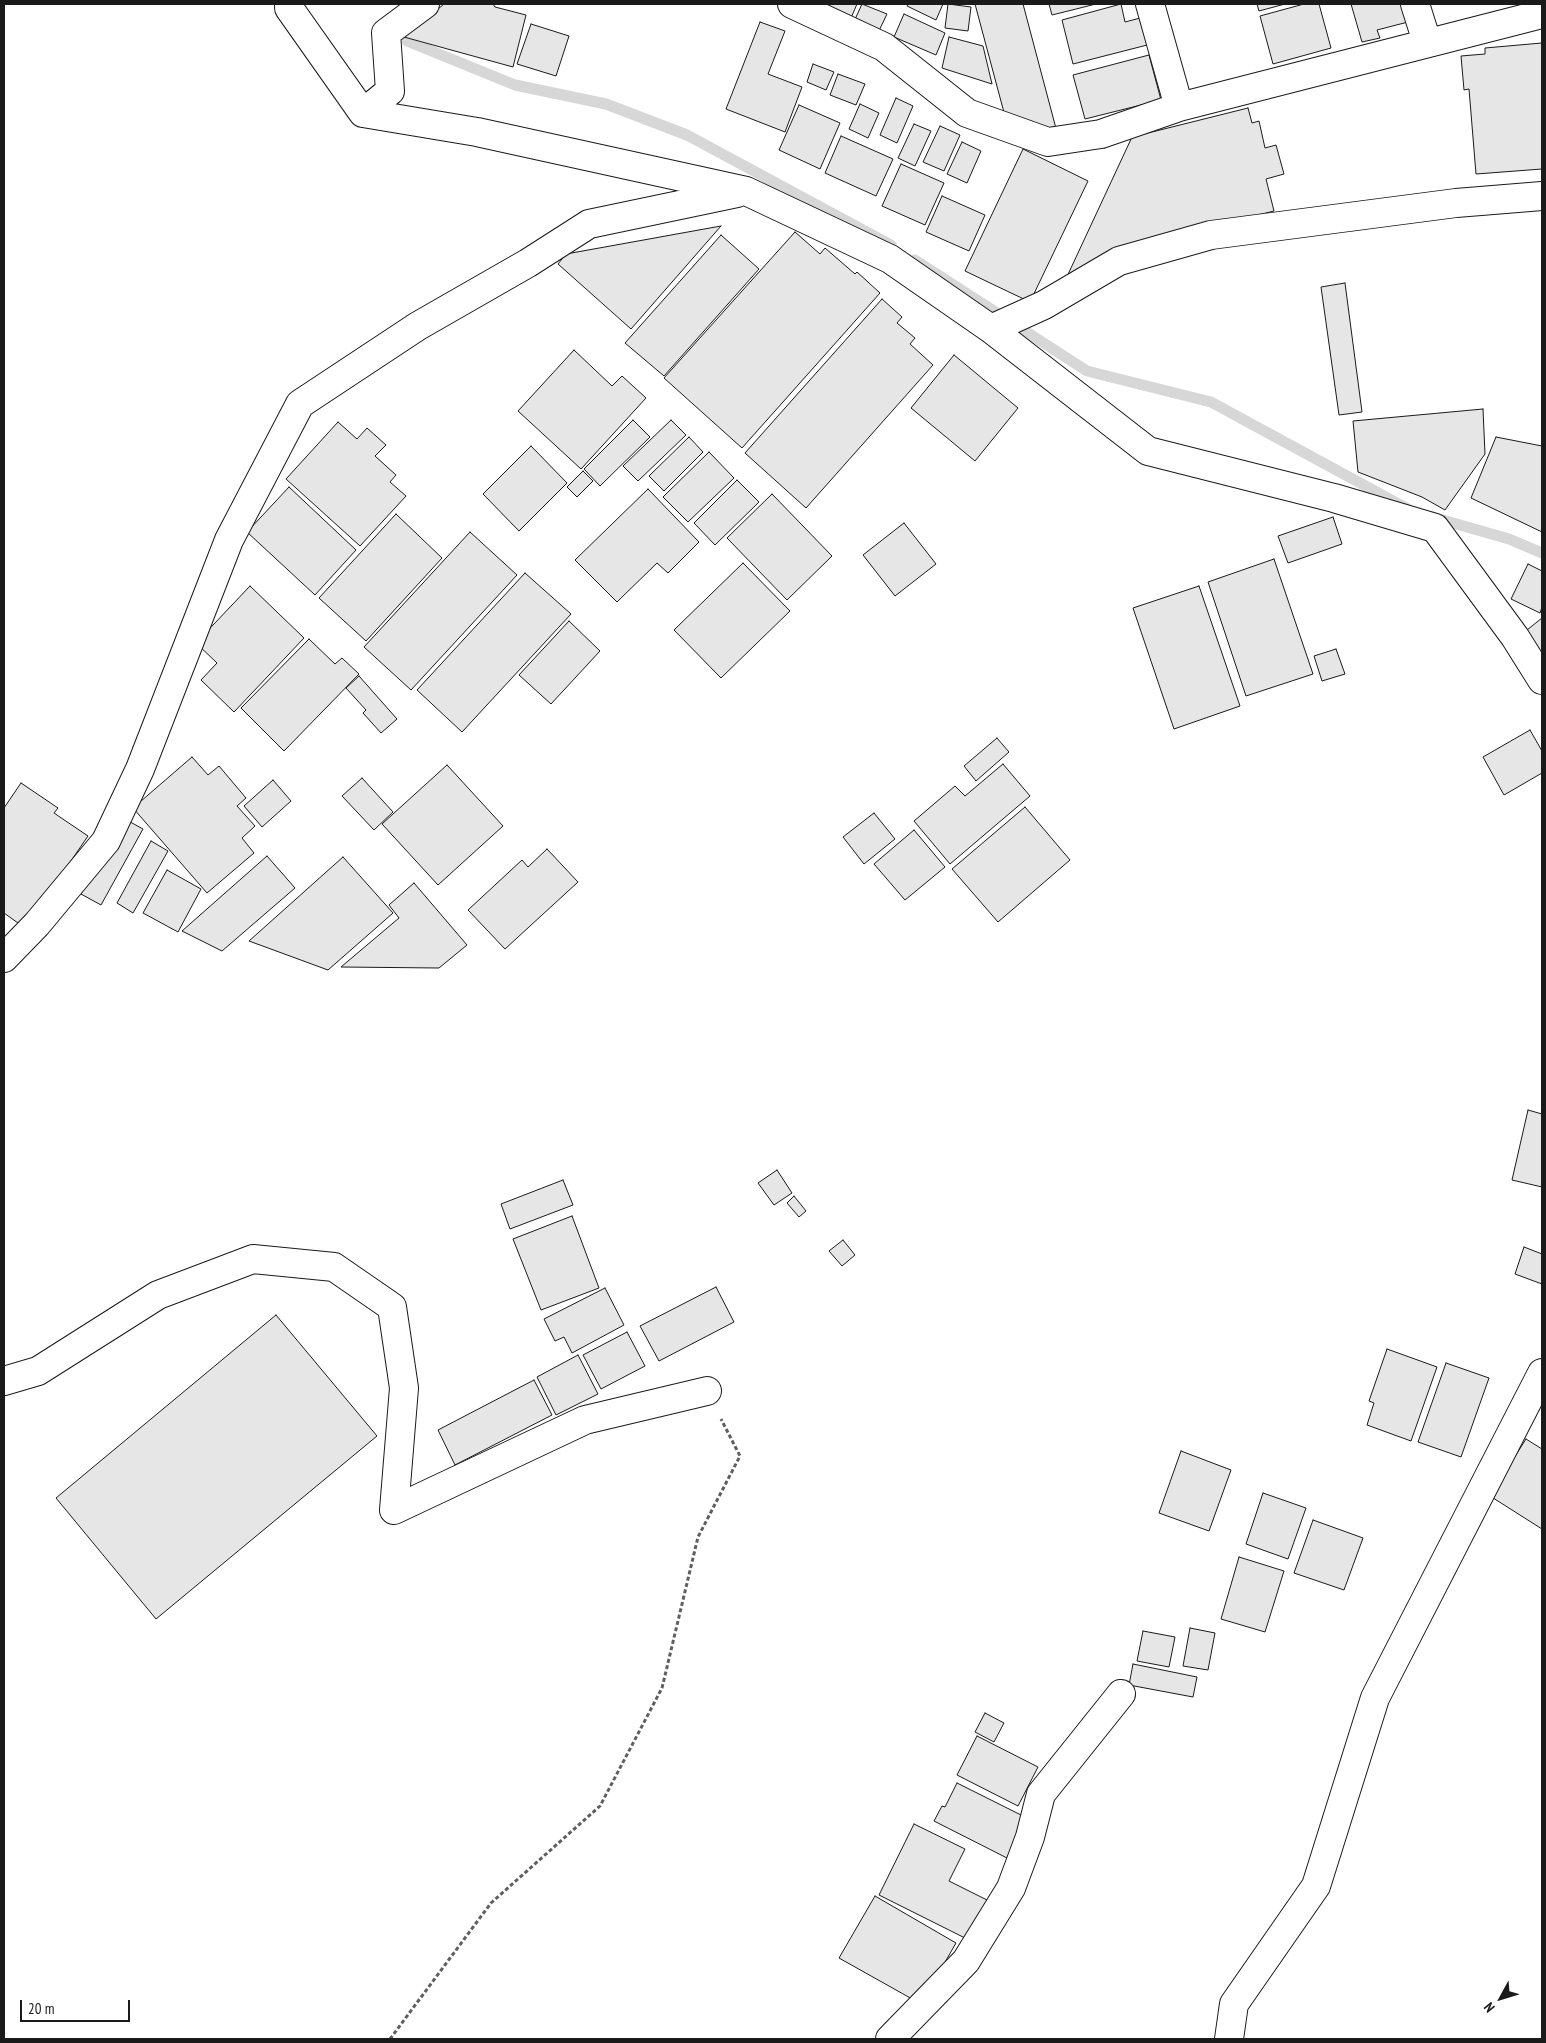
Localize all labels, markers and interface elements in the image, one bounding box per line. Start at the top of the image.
north arrow [1476,1973,1526,2023]
scale bar [22,1990,132,2022]
text: 20 m [28,1999,54,2018]
text: N [1480,1999,1499,2016]

